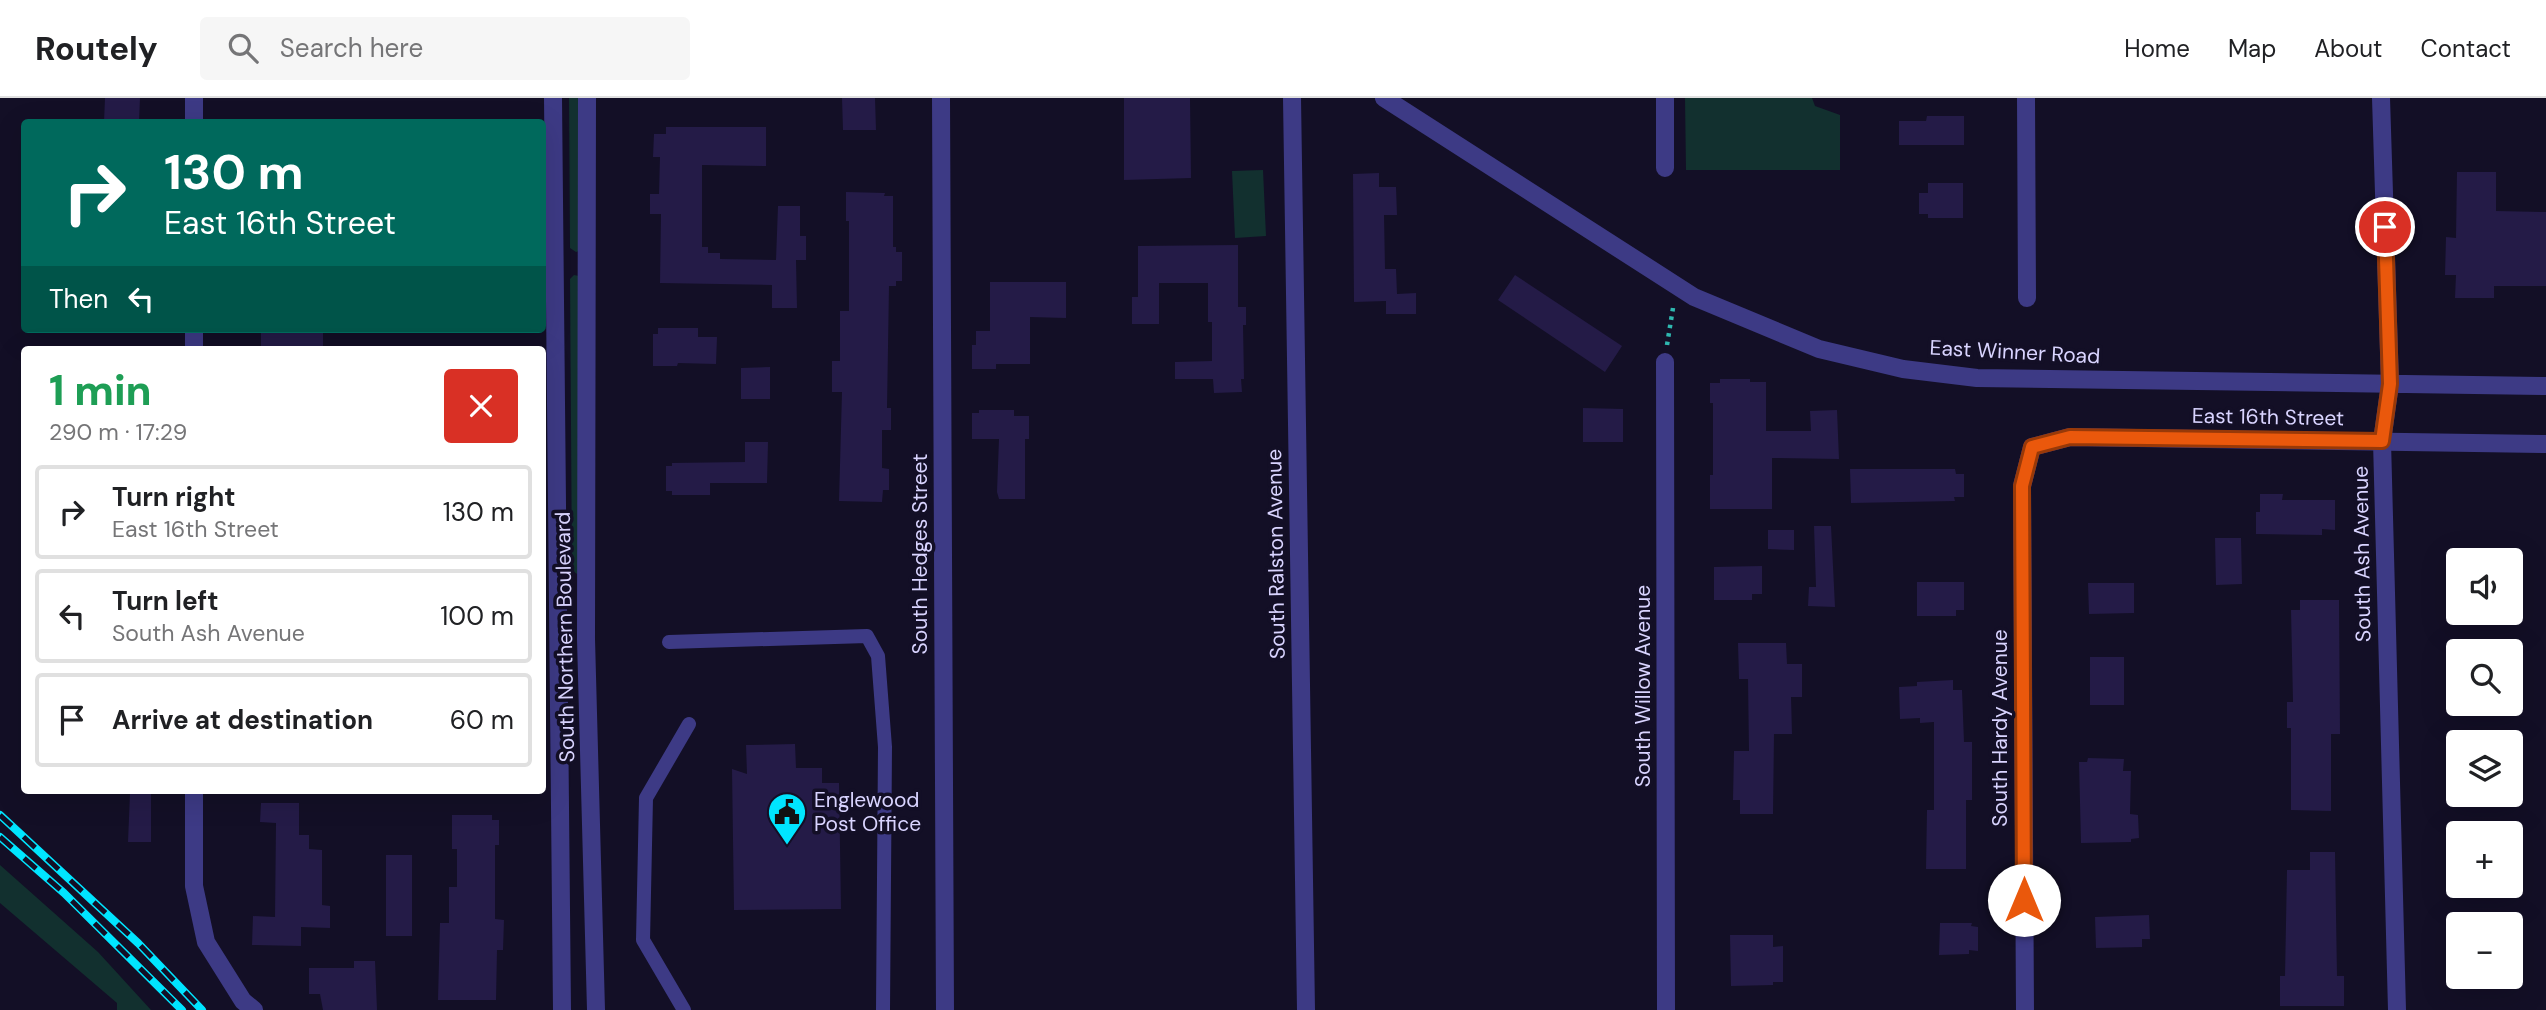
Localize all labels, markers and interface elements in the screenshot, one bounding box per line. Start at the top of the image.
search box [200,17,690,80]
text: Routely [35,27,158,70]
icon: search [224,29,262,67]
text: Search here [280,31,423,65]
text: Home [2124,33,2190,64]
text: Map [2228,33,2276,64]
text: About [2314,33,2383,64]
text: Contact [2421,33,2511,64]
text: 130 m [164,140,304,204]
icon: right [49,147,140,238]
pin [2355,197,2415,257]
text: East 16th Street [164,202,396,244]
icon: arrive [2366,208,2404,246]
icon: left [122,280,160,318]
text: Then [49,282,108,316]
street label: East Winner Road [1929,334,2101,370]
text: 1 min [49,363,152,418]
button: close [444,369,518,443]
street label: East 16th Street [2192,402,2344,432]
text: 290 m · 17:29 [49,417,187,447]
street label: South Ralston Avenue [1260,449,1292,659]
street label: South Hedges Street [906,454,934,654]
street label: South Ash Avenue [2346,466,2378,642]
text: Turn right [112,480,236,514]
icon: right [53,493,91,531]
text: 130 m [443,495,514,529]
street label: South Northern Boulevard [549,511,581,763]
text: East 16th Street [112,514,279,544]
map controls [2446,548,2523,989]
button: sound [2446,548,2523,625]
text: Turn left [112,584,219,618]
street label: South Willow Avenue [1629,585,1657,787]
icon: left [53,597,91,635]
text: 100 m [440,599,514,633]
text: South Ash Avenue [112,618,305,648]
street label: South Hardy Avenue [1986,629,2014,827]
button: search [2446,639,2523,716]
icon: arrive [53,701,91,739]
text: Arrive at destination [112,703,373,737]
text: 60 m [450,703,514,737]
button: layers [2446,730,2523,807]
place label: Englewood Post Office [814,786,921,838]
public building icon: Englewood Post Office [766,791,808,846]
button: + [2446,821,2523,898]
position arrow [1987,863,2061,937]
button: − [2446,912,2523,989]

